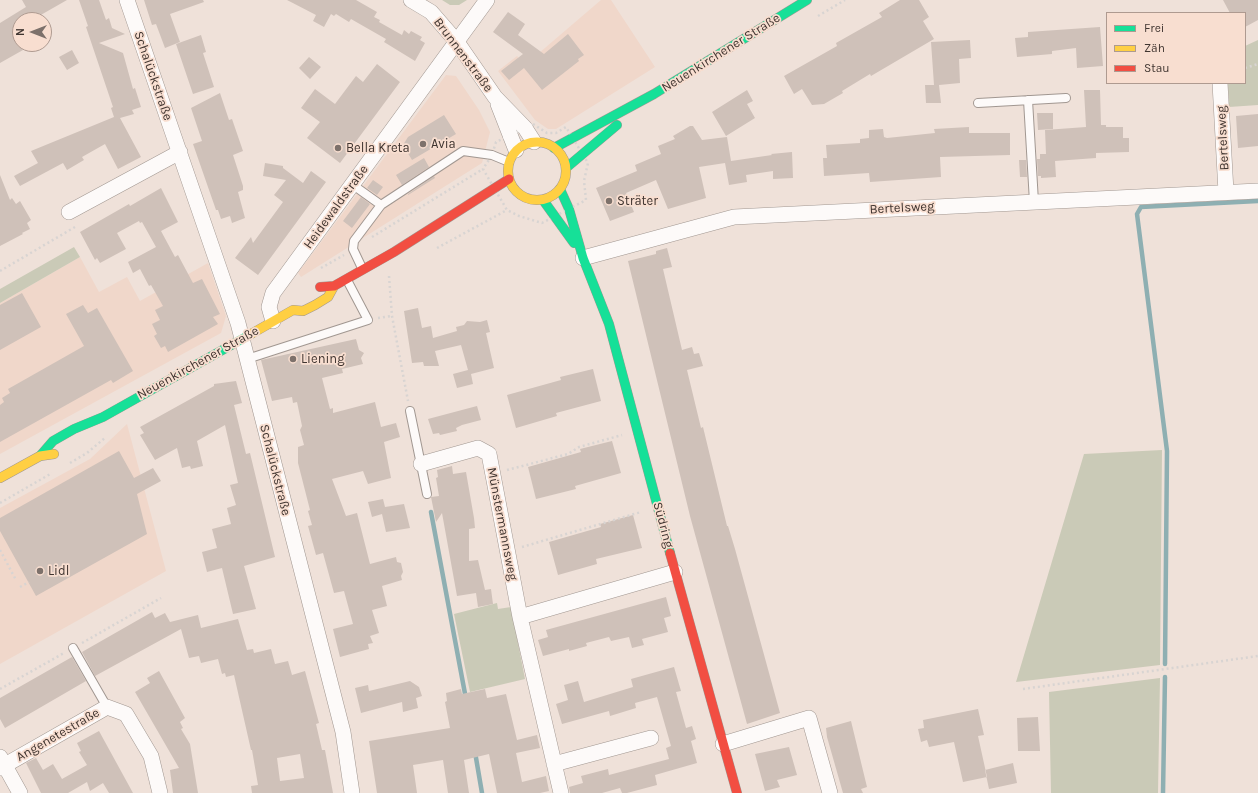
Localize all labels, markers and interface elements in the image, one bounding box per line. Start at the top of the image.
street label: Neuenkirchener Straße [659,10,783,96]
north arrow [12,12,52,52]
legend [1106,12,1246,84]
street label: Brunnenstraße [430,15,496,95]
text: Frei [1144,21,1164,35]
text: N [14,28,27,36]
street label: Schalückstraße [130,29,176,123]
text: Zäh [1144,41,1165,55]
text: Stau [1144,61,1170,75]
street label: Bertelsweg [1214,105,1232,171]
place label: Avia [431,136,456,152]
marker: Avia [418,139,428,149]
place label: Bella Kreta [346,140,410,156]
marker: Bella Kreta [333,143,343,153]
street label: Heidewaldstraße [300,162,372,252]
place label: Sträter [617,193,658,209]
marker: Sträter [604,196,614,206]
street label: Bertelsweg [869,199,935,217]
street label: Neuenkirchener Straße [134,323,262,403]
place label: Liening [301,351,345,367]
marker: Liening [288,354,298,364]
street label: Schalückstraße [256,423,294,517]
street label: Münstermannsweg [483,466,521,582]
street label: Südring [649,500,677,550]
place label: Lidl [48,563,69,579]
marker: Lidl [35,566,45,576]
street label: Angenetestraße [14,705,102,765]

